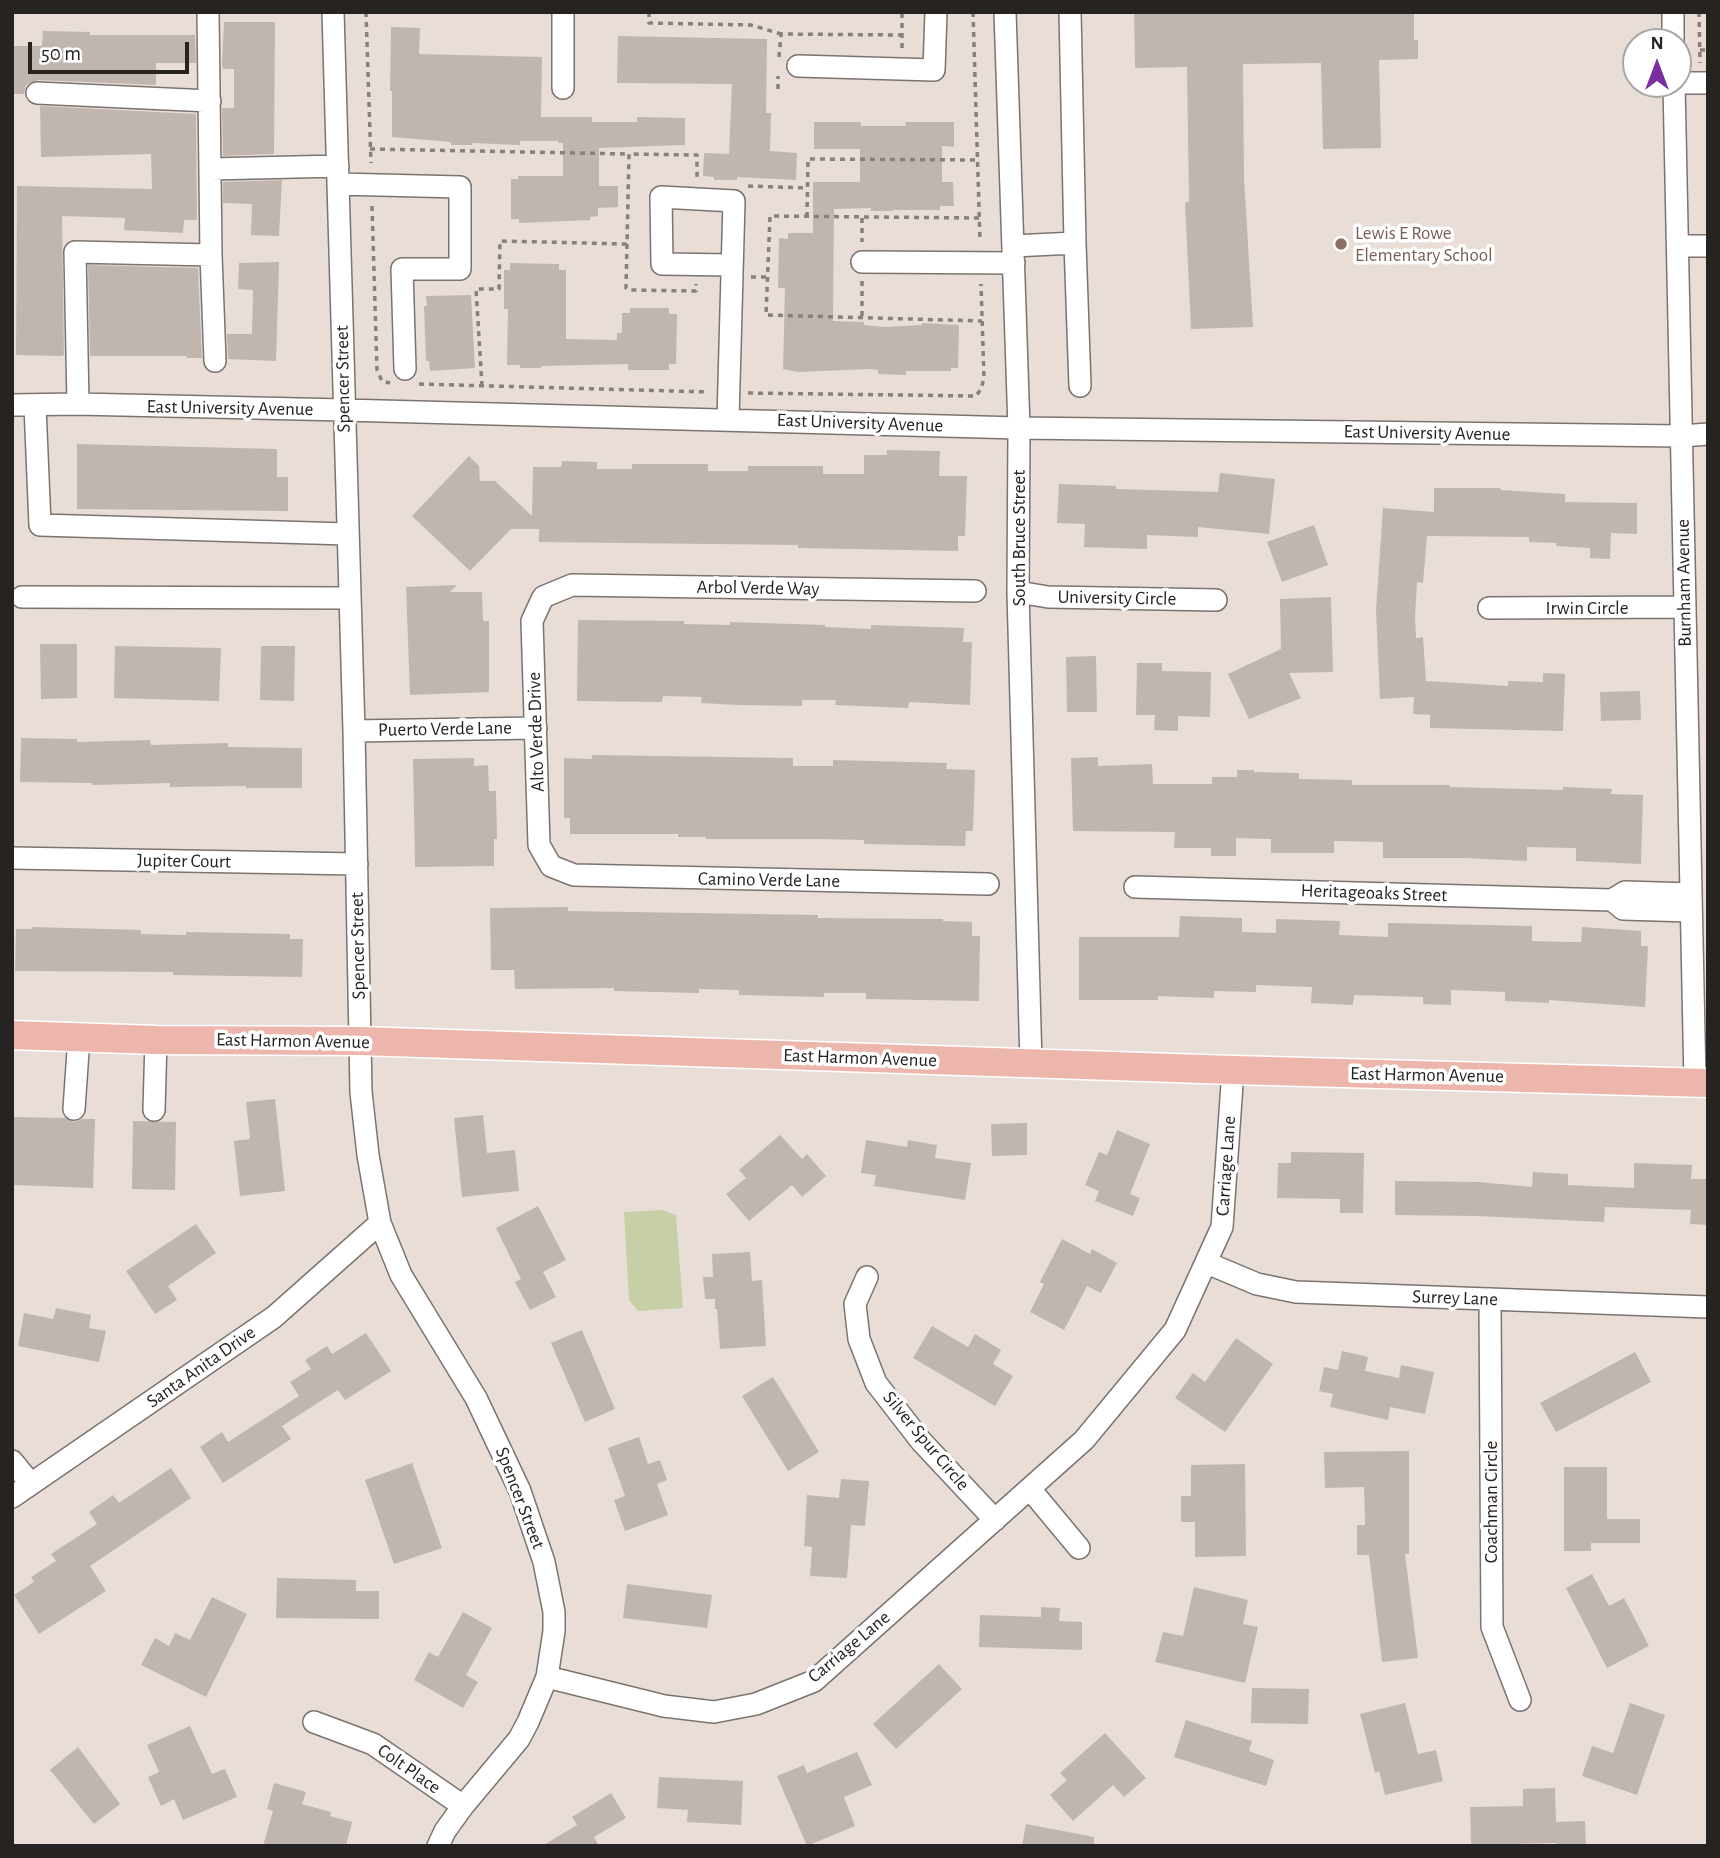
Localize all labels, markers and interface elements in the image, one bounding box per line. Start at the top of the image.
scale bar [32,28,192,72]
north arrow [1622,28,1692,98]
text: N [1650,34,1664,53]
text: 50 m [41,43,81,64]
place label: Lewis E Rowe Elementary School [1355,222,1493,266]
marker: Lewis E Rowe Elementary School [1333,236,1349,252]
street label: Spencer Street [331,325,355,433]
street label: East University Avenue [146,395,314,421]
street label: East University Avenue [776,409,944,437]
street label: East University Avenue [1343,420,1511,446]
street label: South Bruce Street [1008,470,1030,606]
street label: Burnham Avenue [1671,519,1697,647]
street label: Arbol Verde Way [696,576,820,600]
street label: University Circle [1057,586,1177,610]
street label: Irwin Circle [1546,597,1628,619]
street label: Alto Verde Drive [523,672,549,792]
street label: Puerto Verde Lane [378,716,512,742]
street label: Jupiter Court [137,849,231,873]
street label: Camino Verde Lane [698,867,840,893]
street label: Heritageoaks Street [1300,879,1448,907]
street label: Spencer Street [346,892,370,1000]
street label: East Harmon Avenue [216,1028,370,1054]
street label: East Harmon Avenue [783,1044,937,1072]
street label: East Harmon Avenue [1350,1062,1504,1088]
street label: Carriage Lane [1211,1115,1241,1217]
street label: Surrey Lane [1412,1285,1498,1311]
street label: Santa Anita Drive [142,1321,260,1413]
street label: Silver Spur Circle [878,1387,974,1495]
street label: Coachman Circle [1480,1441,1502,1563]
street label: Spencer Street [490,1444,550,1552]
street label: Carriage Lane [803,1606,895,1688]
street label: Colt Place [373,1739,445,1799]

